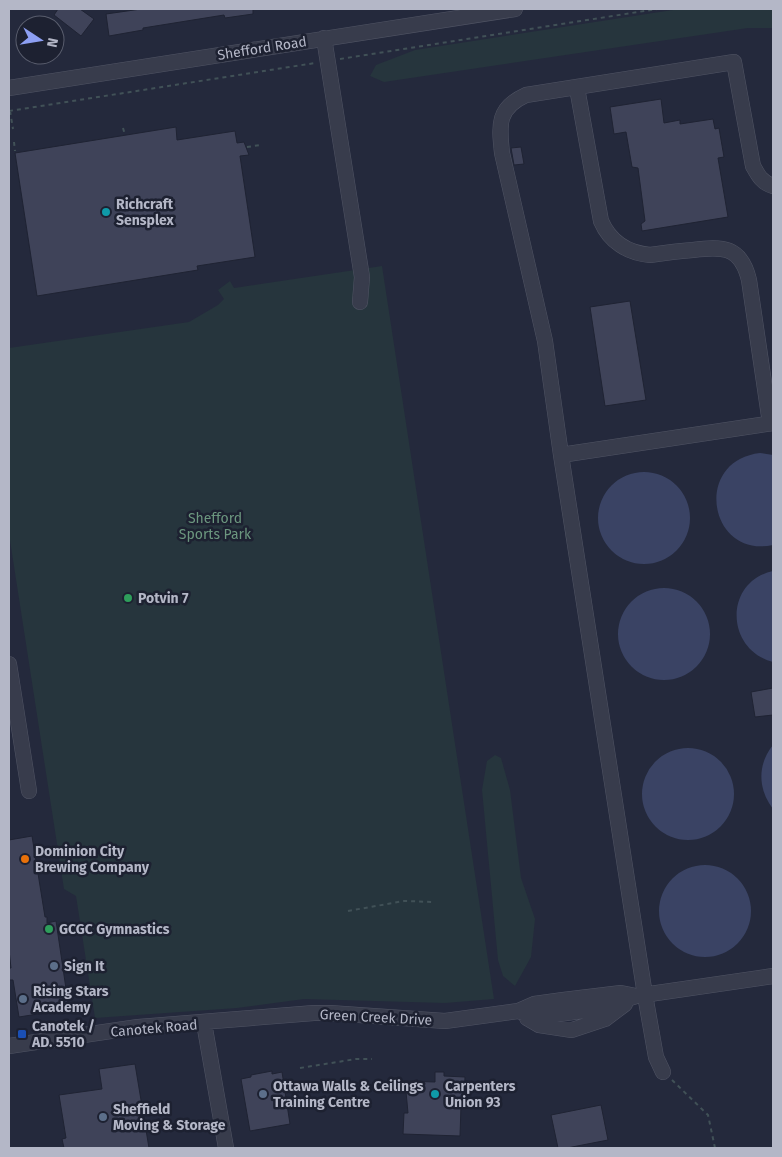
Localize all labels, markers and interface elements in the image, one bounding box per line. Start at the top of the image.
north arrow [15,15,65,65]
street label: Shefford Road [216,33,308,64]
text: N [43,36,62,49]
place label: Richcraft Sensplex [116,196,175,229]
marker: Richcraft Sensplex [100,206,112,218]
park label: Shefford Sports Park [179,510,252,543]
place label: Potvin 7 [138,590,189,607]
marker: Potvin 7 [122,592,134,604]
place label: Dominion City Brewing Company [35,843,150,876]
marker: Dominion City Brewing Company [19,853,31,865]
place label: GCGC Gymnastics [59,921,170,938]
marker: GCGC Gymnastics [43,923,55,935]
place label: Sign It [64,958,105,975]
marker: Sign It [48,960,60,972]
place label: Rising Stars Academy [32,983,109,1016]
marker: Rising Stars Academy [17,993,29,1005]
street label: Green Creek Drive [319,1006,433,1029]
street label: Canotek Road [110,1016,198,1041]
place label: Canotek / AD. 5510 [31,1018,95,1051]
marker: Canotek / AD. 5510 [16,1028,28,1040]
place label: Ottawa Walls & Ceilings Training Centre [273,1078,424,1111]
place label: Carpenters Union 93 [445,1078,516,1111]
marker: Ottawa Walls & Ceilings Training Centre [257,1088,269,1100]
marker: Carpenters Union 93 [429,1088,441,1100]
place label: Sheffield Moving & Storage [113,1101,226,1134]
marker: Sheffield Moving & Storage [97,1111,109,1123]

